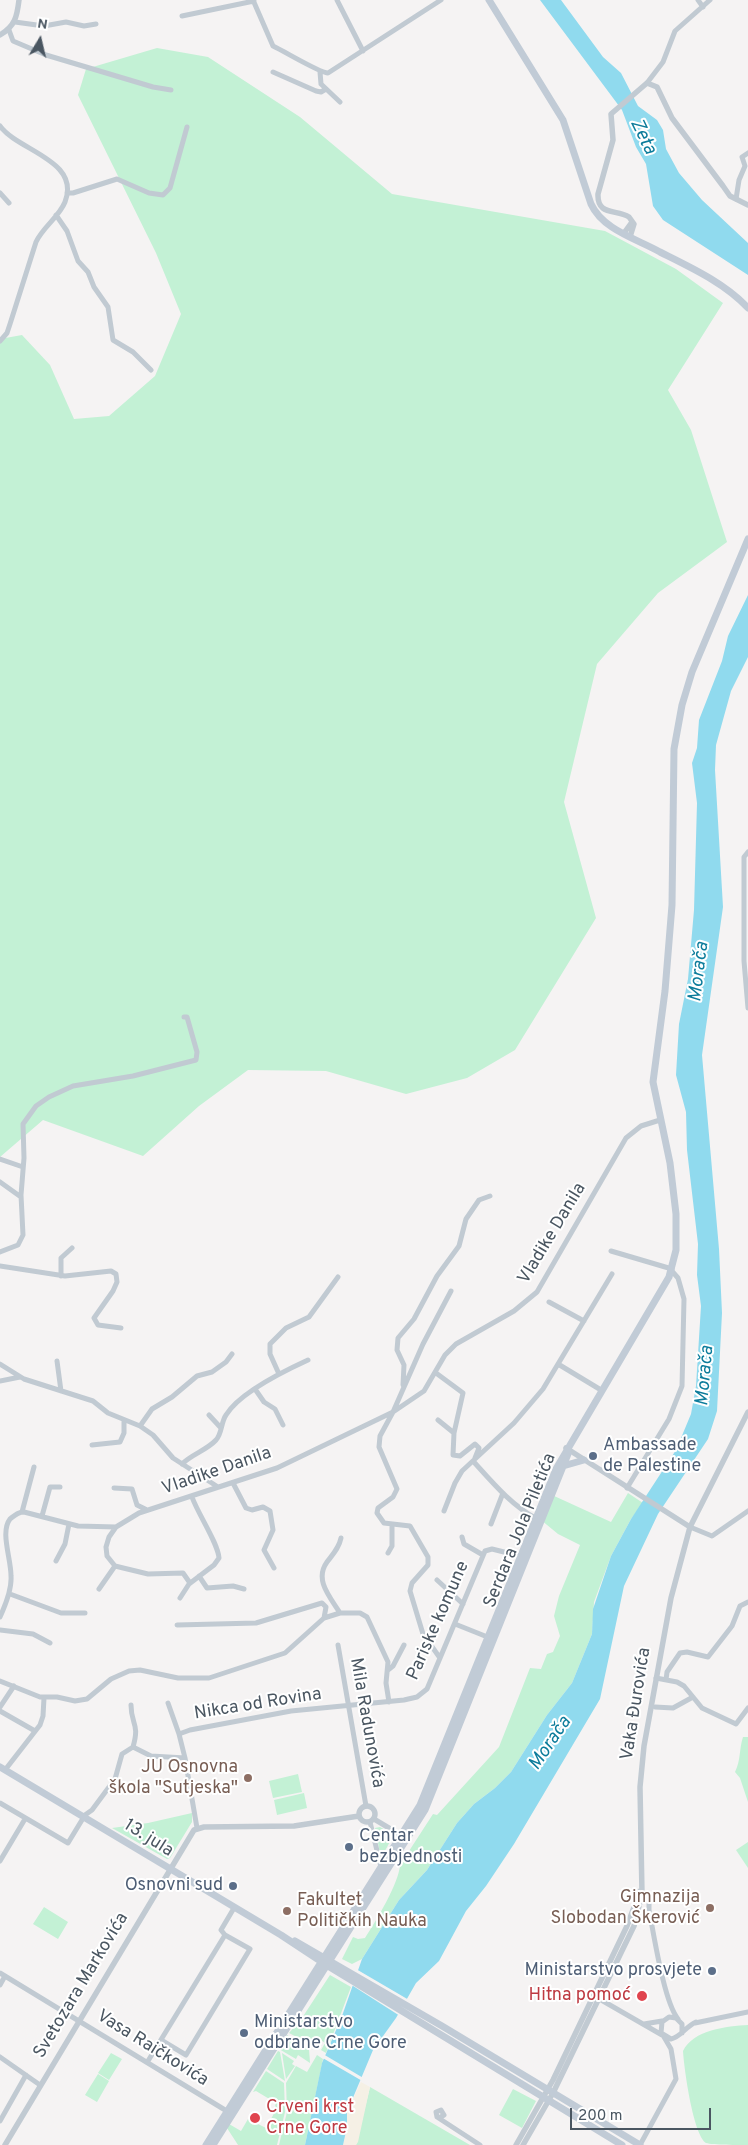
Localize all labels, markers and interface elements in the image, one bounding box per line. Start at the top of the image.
north arrow [15,15,65,65]
text: N [36,16,49,34]
water label: Zeta [624,115,660,159]
water label: Morača [685,941,715,1003]
street label: Vladike Danila [514,1179,592,1289]
water label: Morača [692,1345,720,1407]
place label: Ambassade de Palestine [603,1435,701,1478]
street label: Vladike Danila [159,1443,275,1501]
marker: Ambassade de Palestine [587,1450,599,1462]
street label: Serdara Jola Piletića [480,1451,562,1611]
street label: Pariske komune [403,1558,475,1684]
street label: Vaka Đurovića [617,1646,657,1762]
street label: Mila Radunovića [344,1656,388,1790]
street label: Nikca od Rovina [193,1684,323,1726]
water label: Morača [525,1713,577,1775]
place label: JU Osnovna škola "Sutjeska" [109,1757,238,1800]
marker: JU Osnovna škola "Sutjeska" [242,1772,254,1784]
street label: 13. jula [119,1815,177,1863]
place label: Centar bezbjednosti [359,1826,462,1868]
marker: Centar bezbjednosti [343,1841,355,1853]
place label: Osnovni sud [125,1875,223,1897]
marker: Osnovni sud [227,1880,239,1892]
place label: Gimnazija Slobodan Škerović [551,1887,700,1930]
place label: Fakultet Političkih Nauka [297,1890,427,1932]
marker: Gimnazija Slobodan Škerović [704,1902,716,1914]
marker: Fakultet Političkih Nauka [281,1905,293,1917]
street label: Svetozara Markovića [30,1909,134,2063]
place label: Ministarstvo prosvjete [524,1960,702,1982]
marker: Ministarstvo prosvjete [706,1965,718,1977]
place label: Hitna pomoć [529,1985,631,2007]
marker: Hitna pomoć [635,1989,649,2003]
street label: Vasa Raičkovića [92,2006,212,2092]
place label: Ministarstvo odbrane Crne Gore [254,2012,407,2054]
marker: Ministarstvo odbrane Crne Gore [238,2027,250,2039]
place label: Crveni krst Crne Gore [266,2097,354,2140]
scale bar [573,2098,714,2130]
text: 200 m [578,2107,623,2126]
marker: Crveni krst Crne Gore [248,2111,262,2125]

